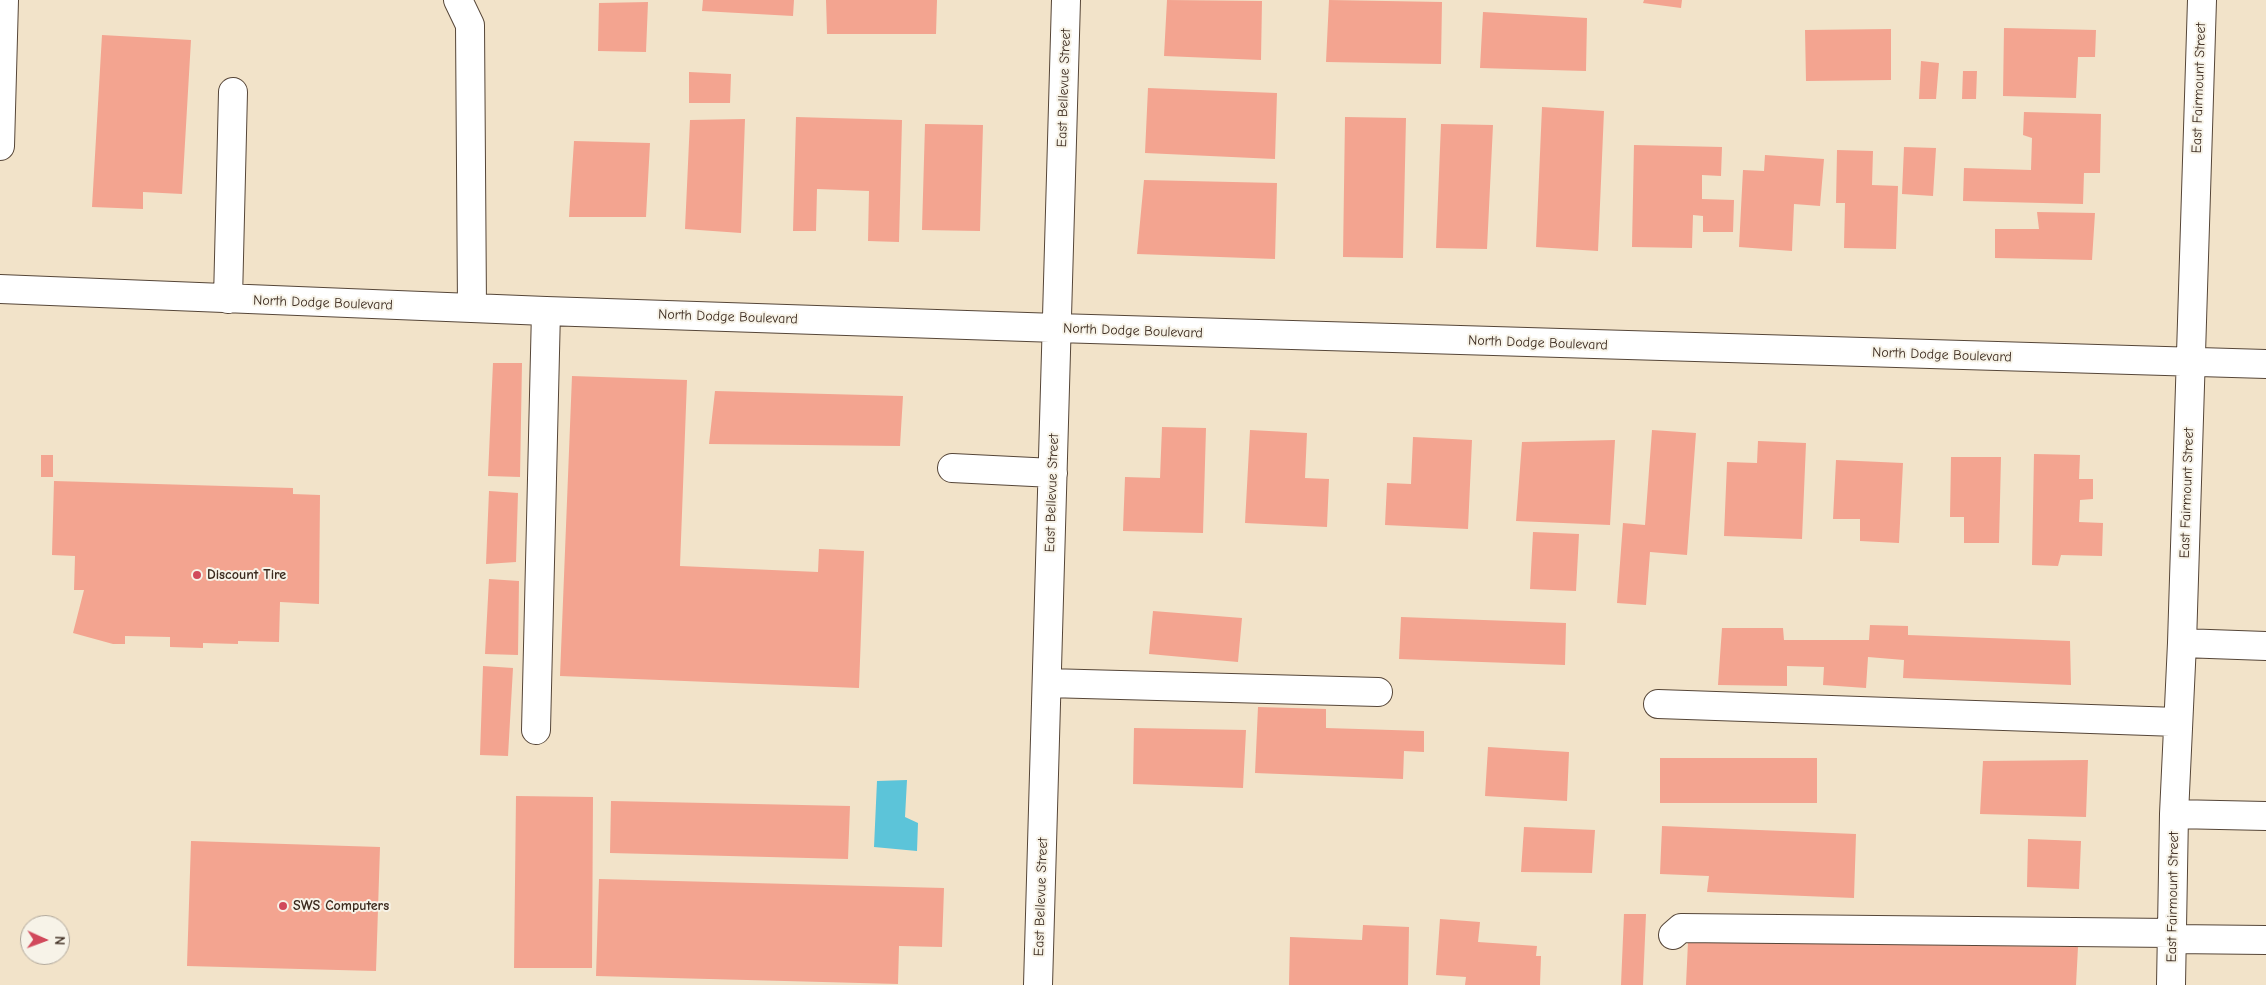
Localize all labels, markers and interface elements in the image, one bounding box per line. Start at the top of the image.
street label: East Fairmount Street [2188,22,2210,154]
street label: East Bellevue Street [1054,28,1074,148]
street label: North Dodge Boulevard [253,292,393,314]
street label: North Dodge Boulevard [658,306,798,328]
street label: North Dodge Boulevard [1063,320,1203,342]
street label: North Dodge Boulevard [1468,332,1608,354]
street label: North Dodge Boulevard [1872,344,2012,366]
street label: East Fairmount Street [2176,427,2198,559]
street label: East Bellevue Street [1042,433,1062,553]
place label: Discount Tire [207,567,286,583]
marker: Discount Tire [191,569,203,581]
street label: East Fairmount Street [2163,831,2183,963]
street label: East Bellevue Street [1031,837,1051,957]
place label: SWS Computers [293,898,389,914]
marker: SWS Computers [277,900,289,912]
north arrow [20,915,70,965]
text: N [51,936,68,945]

